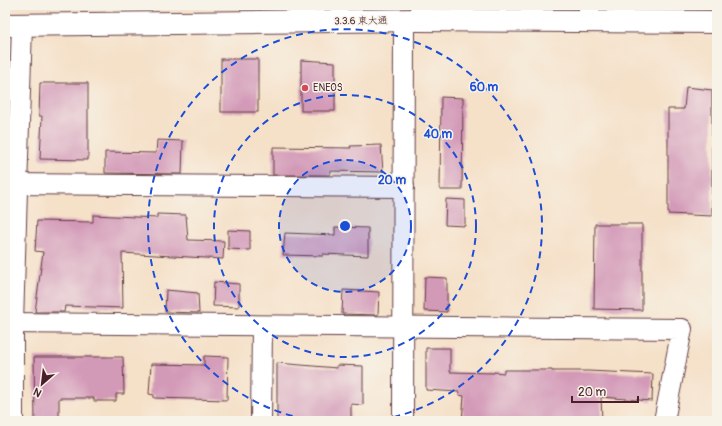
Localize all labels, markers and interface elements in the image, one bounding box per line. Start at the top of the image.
street label: 3.3.6 東大通 [334,15,388,27]
text: 60 m [470,80,499,95]
place label: ENEOS [313,82,343,94]
marker: ENEOS [300,83,310,93]
text: 40 m [423,127,453,142]
text: 20 m [378,173,406,188]
centre of rings [338,219,352,233]
north arrow [22,364,62,404]
scale bar [572,378,638,404]
text: N [31,385,44,400]
text: 20 m [578,385,607,400]

